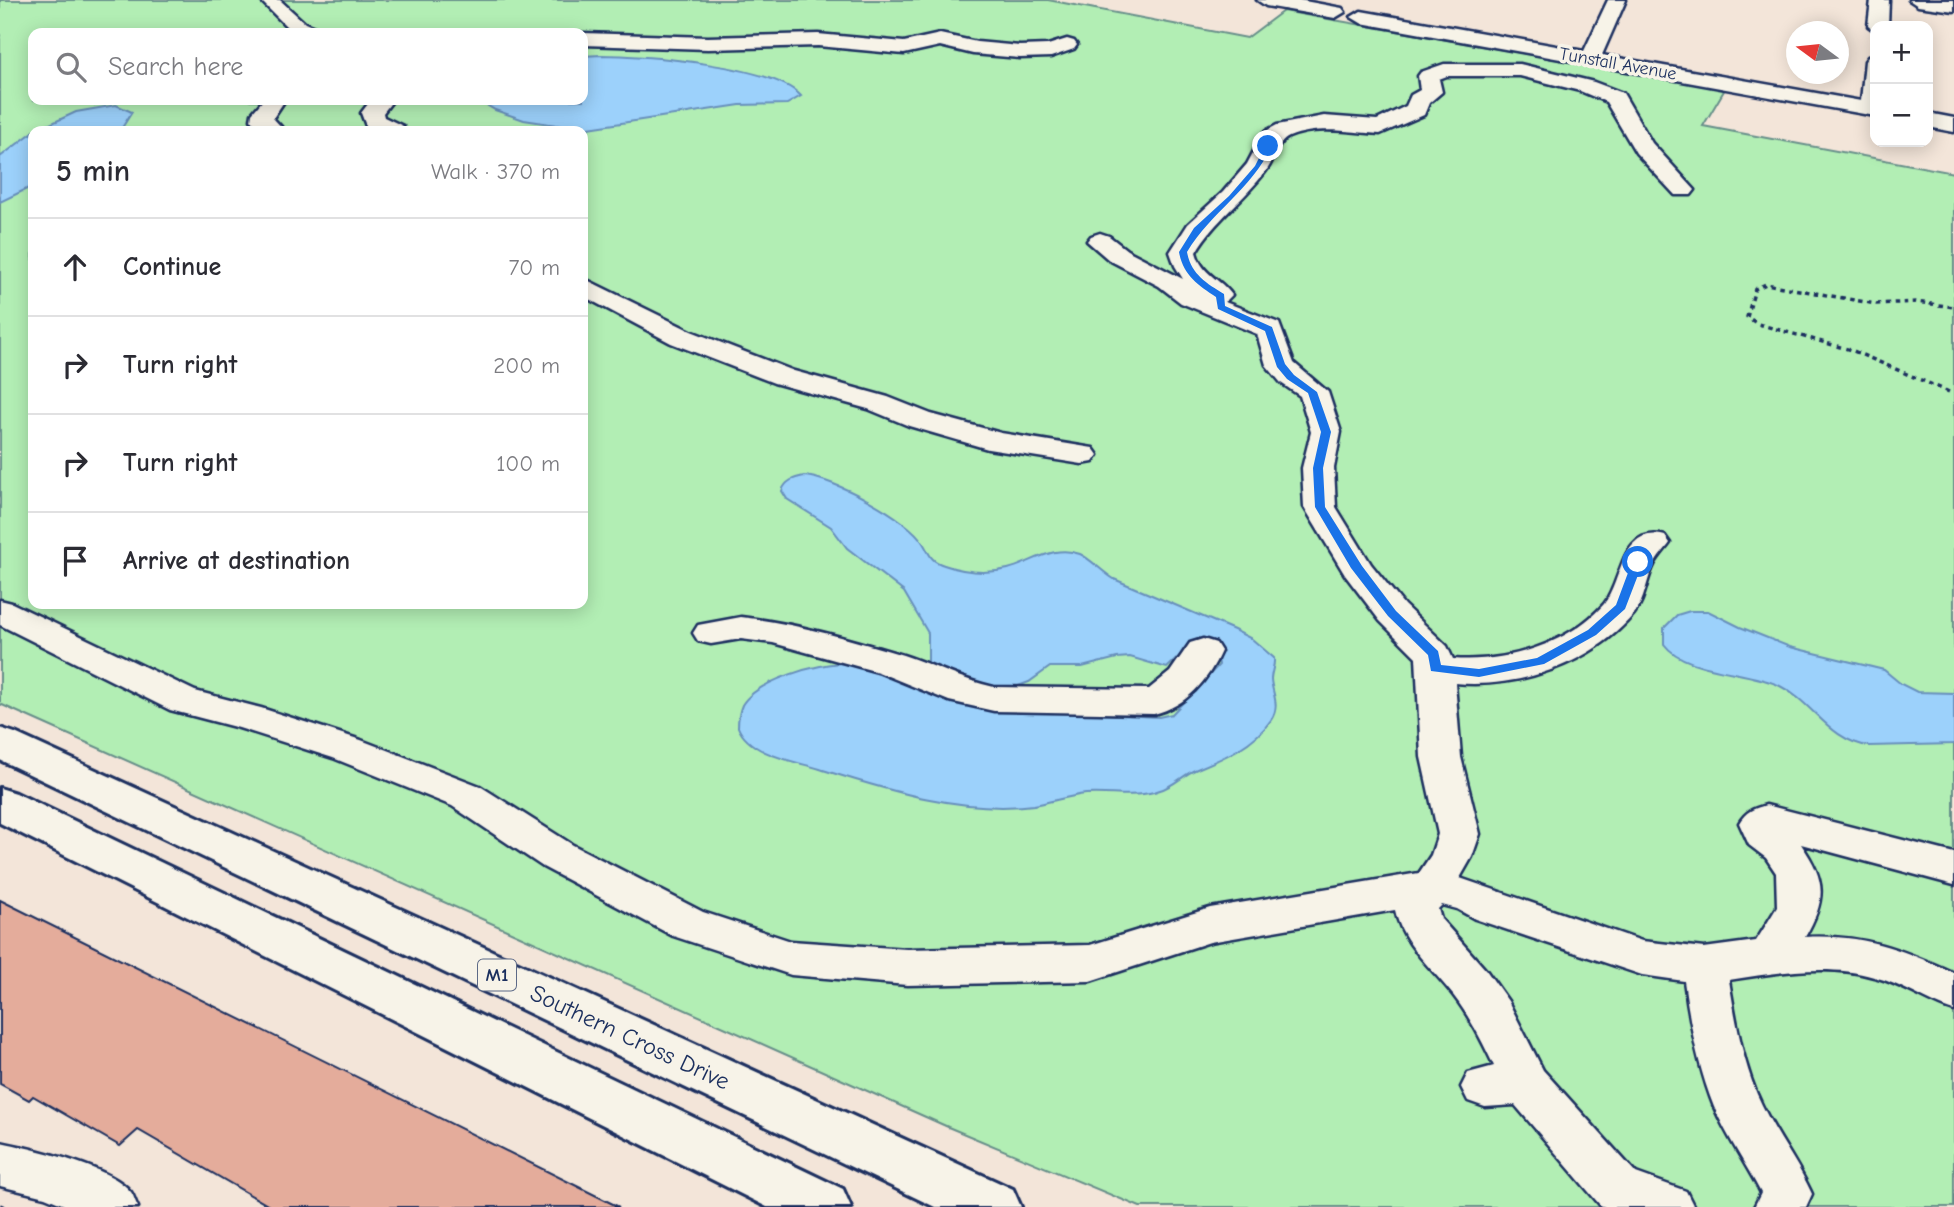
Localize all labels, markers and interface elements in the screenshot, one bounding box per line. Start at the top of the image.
north arrow [1786,21,1849,84]
map controls [1870,21,1933,147]
button: + [1870,21,1933,84]
search box [28,28,588,105]
street label: Tunstall Avenue [1558,43,1678,85]
icon: search [52,48,90,86]
text: Search here [108,52,243,82]
button: − [1870,84,1933,147]
route end [1252,130,1283,161]
text: 5 min [56,154,130,189]
text: Walk · 370 m [431,158,560,185]
icon: ahead [56,248,94,286]
text: Continue [123,252,221,282]
text: 70 m [508,254,560,281]
icon: right [56,346,94,384]
text: Turn right [123,350,237,380]
text: 200 m [493,352,560,379]
icon: right [56,444,94,482]
text: Turn right [123,448,237,478]
text: 100 m [496,450,560,477]
icon: arrive [56,542,94,580]
text: Arrive at destination [123,546,350,576]
route start [1622,546,1653,577]
road number: M1 [478,959,516,990]
street label: Southern Cross Drive [526,979,734,1095]

